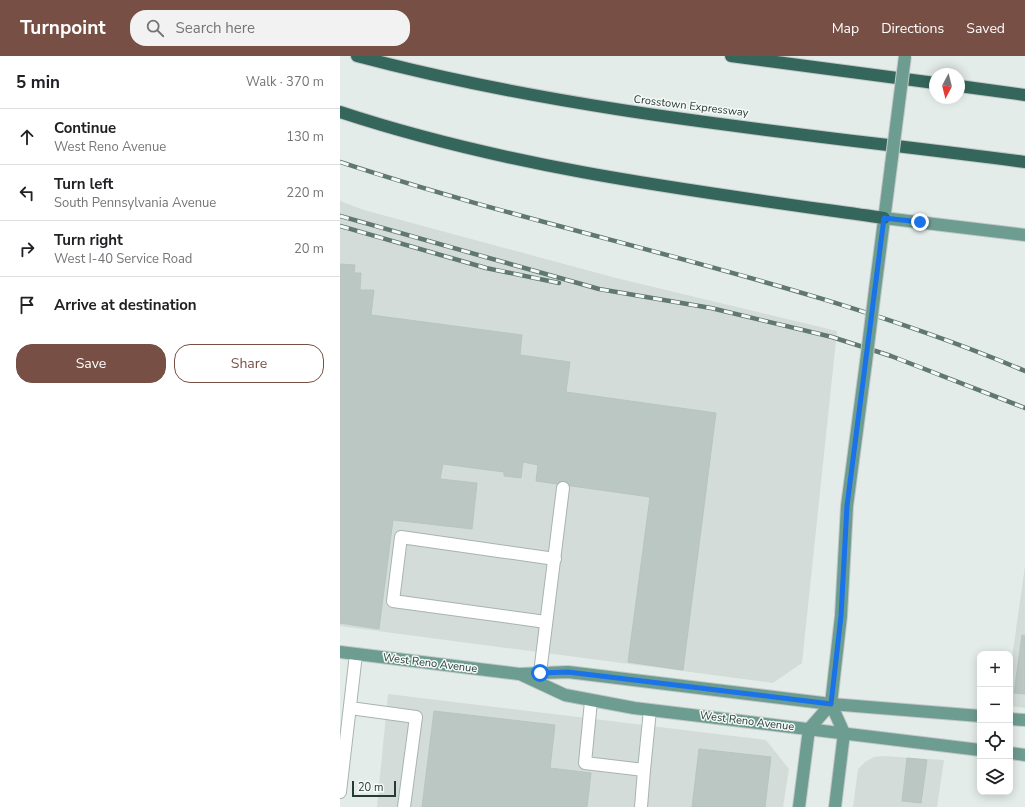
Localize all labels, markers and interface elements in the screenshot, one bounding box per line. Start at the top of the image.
search box [130,10,410,46]
text: Turnpoint [20,15,106,41]
icon: search [144,17,166,39]
text: Search here [176,18,255,38]
text: Map [832,19,859,38]
text: Directions [881,19,944,38]
text: Saved [966,19,1005,38]
north arrow [929,68,965,104]
text: 5 min [16,71,60,94]
text: Walk · 370 m [246,73,324,91]
street label: Crosstown Expressway [633,92,750,121]
text: Continue [54,118,116,138]
icon: ahead [16,126,38,148]
text: 130 m [286,128,324,146]
text: West Reno Avenue [54,138,166,156]
text: Turn left [54,174,113,194]
icon: left [16,182,38,204]
text: 220 m [286,184,324,202]
text: South Pennsylvania Avenue [54,194,216,212]
route end [911,213,929,231]
text: Turn right [54,230,123,250]
icon: right [16,238,38,260]
text: 20 m [294,240,324,258]
text: West I-40 Service Road [54,250,192,268]
icon: arrive [16,294,38,316]
text: Arrive at destination [54,295,197,315]
button: Save [16,344,166,383]
button: Share [174,344,324,383]
street label: West Reno Avenue [382,650,478,676]
map controls [977,651,1013,795]
button: + [977,651,1013,687]
route start [531,664,549,682]
button: − [977,687,1013,723]
street label: West Reno Avenue [699,708,795,734]
button: locate [977,723,1013,759]
button: layers [977,759,1013,795]
scale bar [352,779,396,798]
text: 20 m [358,780,383,795]

